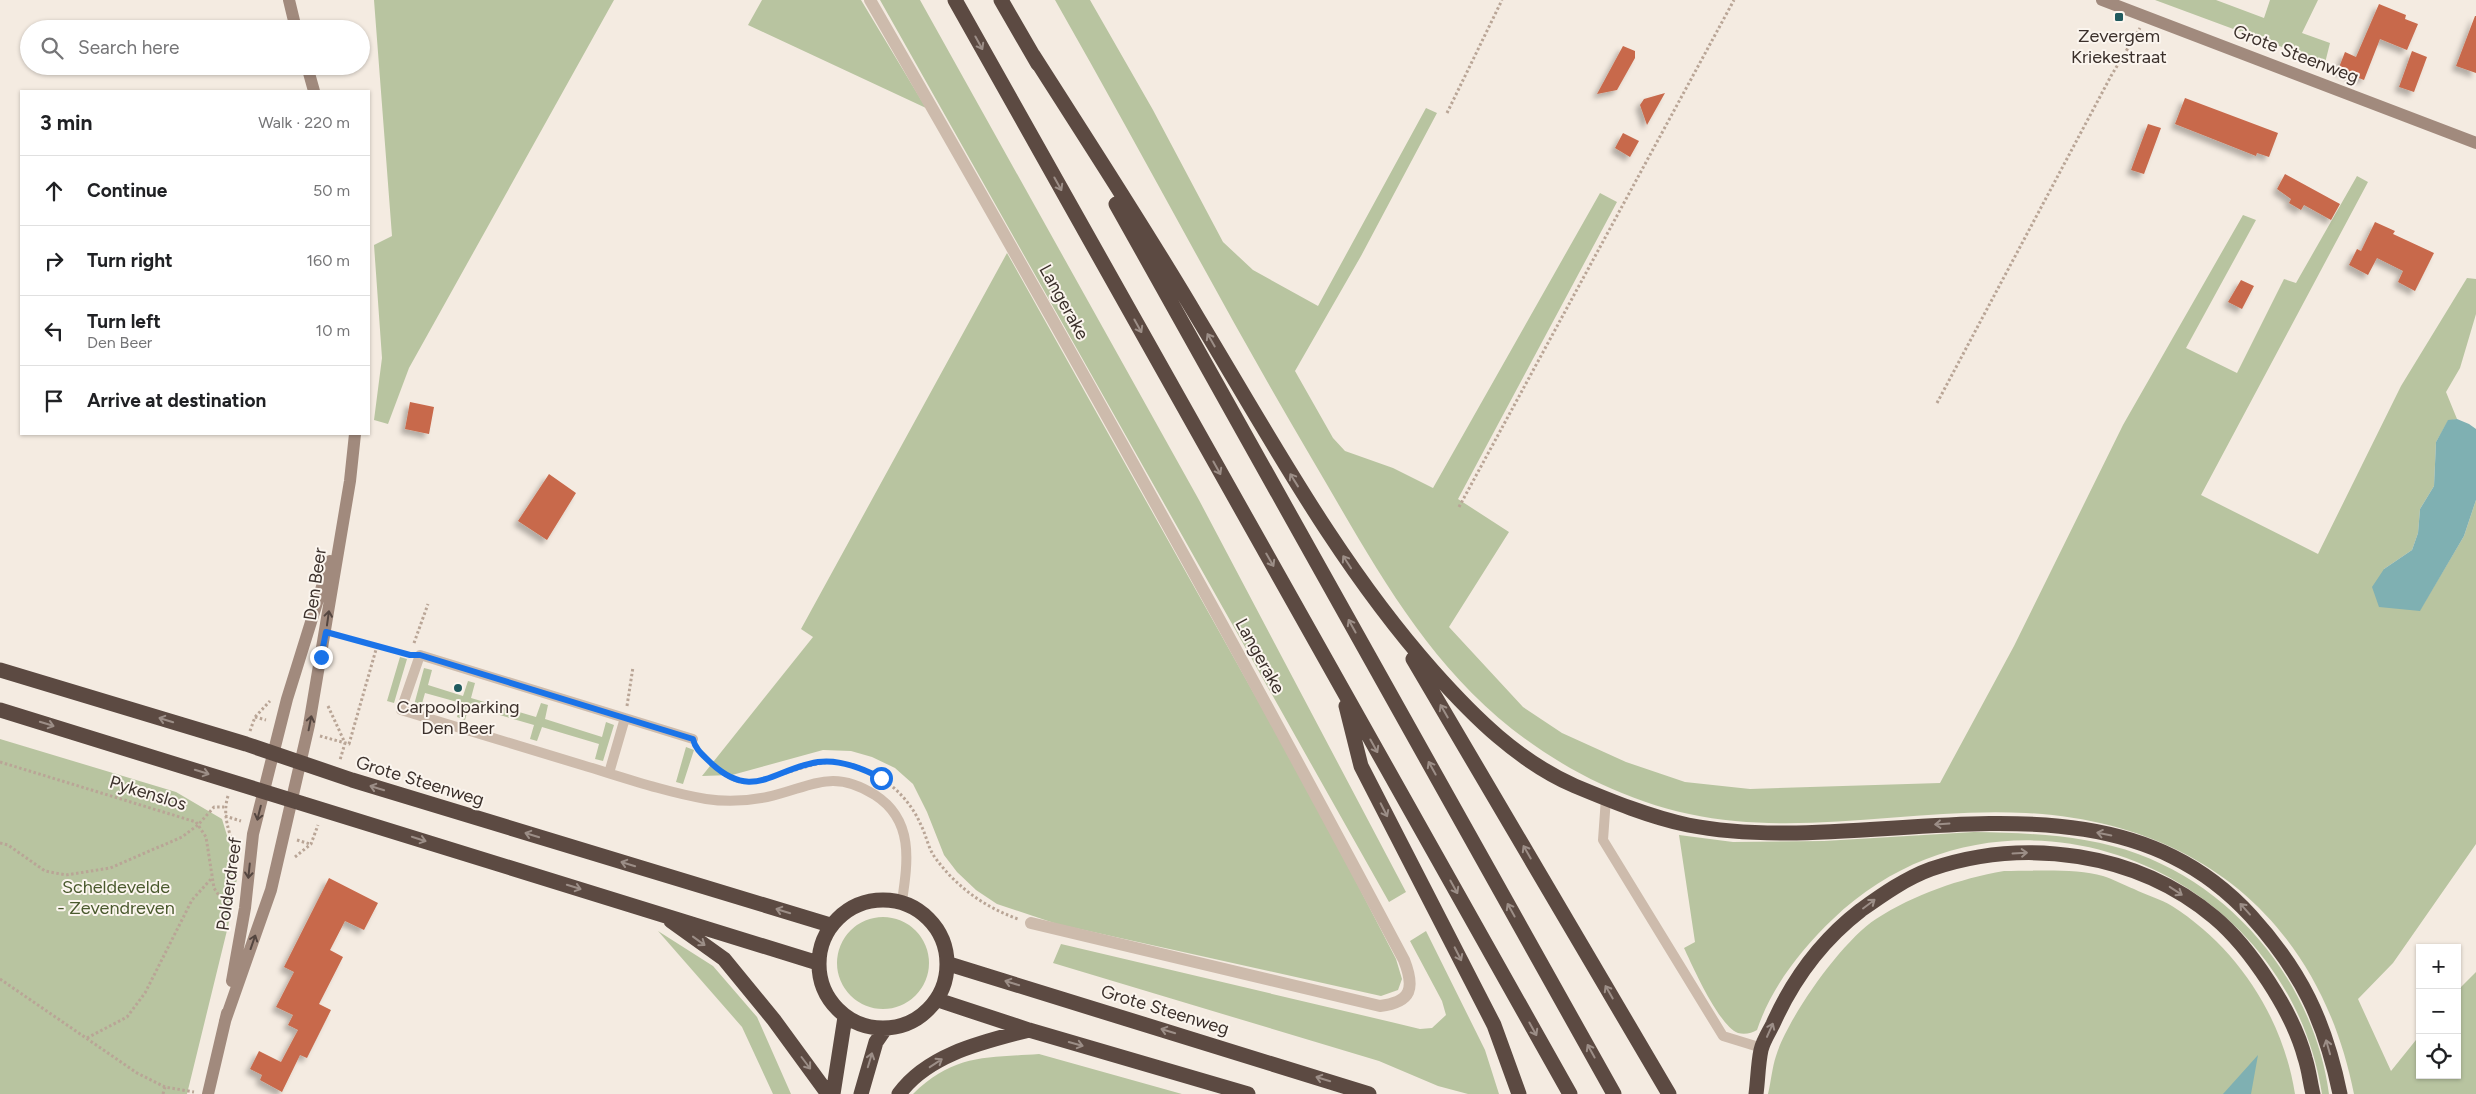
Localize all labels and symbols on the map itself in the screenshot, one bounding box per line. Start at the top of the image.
marker: Zevergem Kriekestraat [2113,11,2125,23]
street label: Grote Steenweg [2230,20,2362,88]
place label: Zevergem Kriekestraat [2071,25,2167,68]
one-way arrow [974,35,984,49]
one-way arrow [1053,177,1063,192]
street label: Langerake [1034,261,1094,344]
one-way arrow [1133,318,1143,333]
one-way arrow [1206,333,1215,348]
one-way arrow [1212,460,1222,475]
one-way arrow [1289,473,1299,487]
street label: Den Beer [299,546,331,622]
one-way arrow [1265,553,1275,567]
one-way arrow [1342,555,1352,569]
one-way arrow [323,610,333,626]
street label: Langerake [1230,615,1290,698]
one-way arrow [1347,619,1357,634]
route end [310,646,333,669]
marker: Carpoolparking Den Beer [452,682,464,694]
place label: Carpoolparking Den Beer [396,696,520,739]
one-way arrow [1439,705,1449,719]
one-way arrow [158,714,174,724]
one-way arrow [305,715,315,731]
one-way arrow [38,720,54,729]
one-way arrow [1369,738,1379,753]
street label: Grote Steenweg [353,751,487,811]
one-way arrow [1426,761,1436,776]
one-way arrow [194,767,210,777]
route start [870,767,893,790]
street label: Pykenslos [107,771,189,815]
one-way arrow [369,782,385,792]
one-way arrow [1379,802,1389,817]
one-way arrow [254,804,263,820]
one-way arrow [1935,820,1951,829]
one-way arrow [2096,829,2112,838]
one-way arrow [524,830,540,840]
one-way arrow [410,834,426,844]
street label: Polderdreef [212,836,246,932]
one-way arrow [1521,845,1531,859]
one-way arrow [2012,848,2028,857]
one-way arrow [620,859,636,869]
one-way arrow [244,863,254,879]
park label: Scheldevelde - Zevendreven [57,876,175,919]
one-way arrow [1449,880,1459,894]
one-way arrow [566,882,582,892]
one-way arrow [2168,886,2182,896]
one-way arrow [1862,899,1876,909]
one-way arrow [1506,902,1516,917]
one-way arrow [2239,903,2251,916]
one-way arrow [776,906,792,916]
one-way arrow [248,934,258,950]
one-way arrow [692,936,705,947]
one-way arrow [1454,946,1463,961]
one-way arrow [1005,978,1021,987]
street label: Grote Steenweg [1098,980,1232,1040]
one-way arrow [1604,984,1614,999]
one-way arrow [1529,1021,1539,1036]
one-way arrow [1766,1023,1775,1038]
one-way arrow [1160,1026,1176,1035]
one-way arrow [1067,1039,1083,1049]
one-way arrow [2322,1039,2332,1055]
one-way arrow [1585,1045,1595,1059]
one-way arrow [866,1053,875,1069]
one-way arrow [801,1056,811,1070]
one-way arrow [928,1058,942,1068]
one-way arrow [1315,1074,1331,1084]

